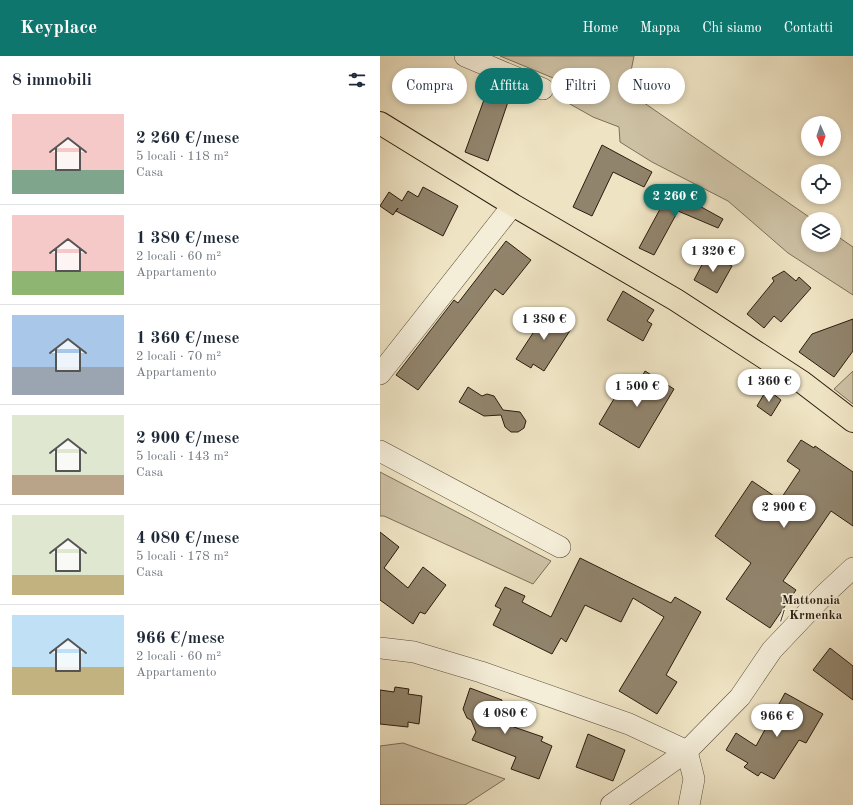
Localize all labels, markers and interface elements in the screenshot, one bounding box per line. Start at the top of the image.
text: Keyplace [20,19,97,38]
text: Home [583,21,618,35]
text: Mappa [640,21,680,35]
text: Chi siamo [702,21,762,35]
text: Contatti [784,21,833,35]
chip: Compra [392,68,467,104]
chip: Affitta [475,68,543,104]
chip: Filtri [551,68,610,104]
chip: Nuovo [618,68,685,104]
icon: filters [346,69,368,91]
text: 8 immobili [12,72,92,89]
north arrow [801,116,841,156]
map controls [801,116,841,252]
icon: home [44,130,92,178]
text: 2 260 €/mese [136,130,239,147]
text: 5 locali · 118 m² [136,150,229,163]
button: locate [801,164,841,204]
text: Casa [136,166,163,179]
pin: 2 260 € [638,184,712,218]
text: 2 260 € [653,190,697,203]
button: layers [801,212,841,252]
text: 1 380 €/mese [136,230,239,247]
icon: home [44,231,92,279]
pin: 1 320 € [676,239,750,273]
text: 1 320 € [691,245,735,258]
text: 2 locali · 60 m² [136,250,221,263]
text: Appartamento [136,266,216,279]
pin: 1 380 € [507,307,581,341]
text: 1 380 € [522,313,566,326]
text: 1 360 €/mese [136,330,239,347]
icon: home [44,331,92,379]
text: 2 locali · 70 m² [136,350,221,363]
text: Appartamento [136,366,216,379]
pin: 1 360 € [732,369,806,403]
pin: 1 500 € [600,374,674,408]
text: 1 360 € [747,375,791,388]
text: 1 500 € [615,380,659,393]
text: 2 900 €/mese [136,430,239,447]
icon: home [44,431,92,479]
text: 5 locali · 143 m² [136,450,229,463]
text: Casa [136,466,163,479]
pin: 2 900 € [747,495,821,529]
text: 2 900 € [762,501,806,514]
text: 4 080 €/mese [136,530,239,547]
icon: home [44,531,92,579]
text: 5 locali · 178 m² [136,550,229,563]
text: Casa [136,566,163,579]
district label: Mattonaia / Krmenka [780,594,843,622]
text: 966 €/mese [136,630,225,647]
icon: home [44,631,92,679]
text: 2 locali · 60 m² [136,650,221,663]
text: Appartamento [136,666,216,679]
pin: 4 080 € [468,701,542,735]
pin: 966 € [749,704,805,738]
text: 4 080 € [483,707,527,720]
text: 966 € [760,710,794,723]

